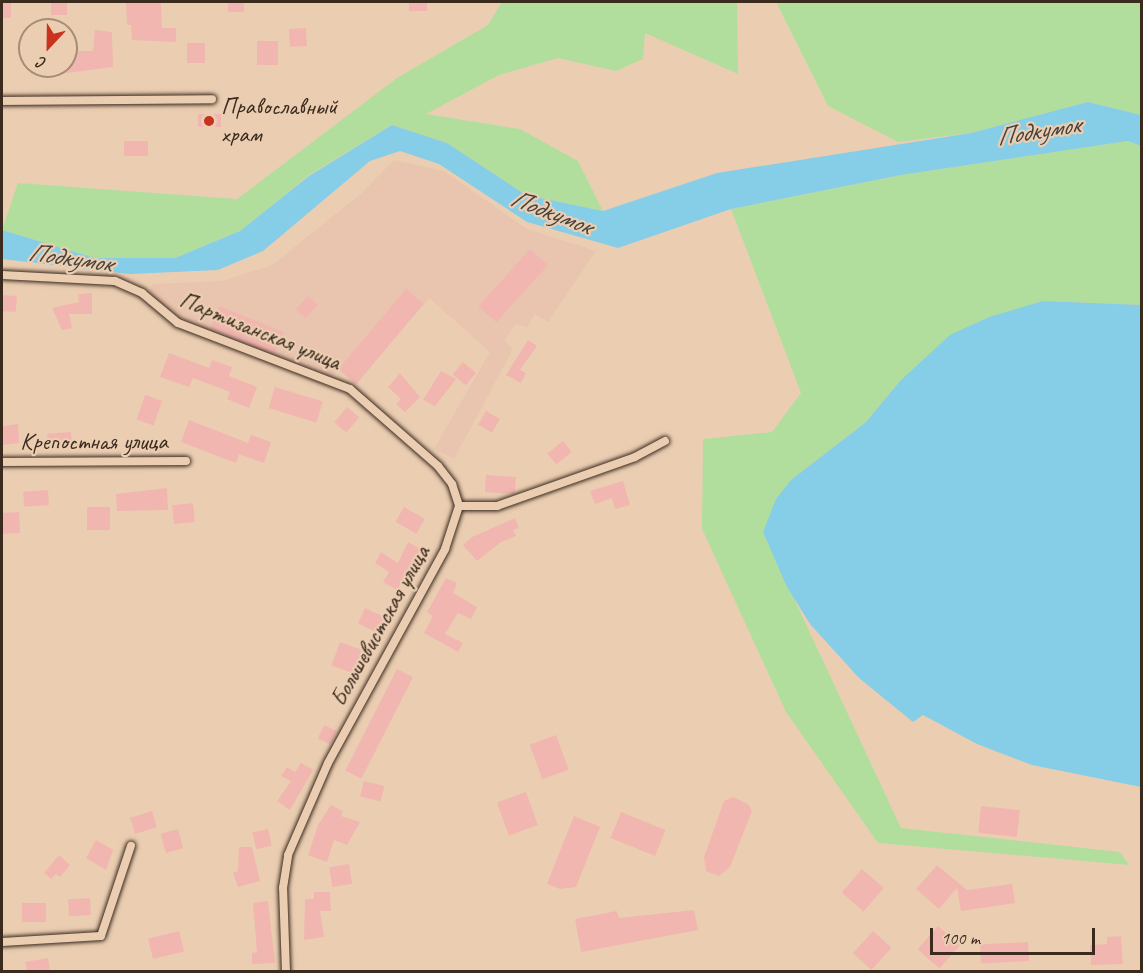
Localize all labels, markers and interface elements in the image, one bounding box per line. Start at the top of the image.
north arrow [18,18,78,78]
text: С [35,52,49,74]
place label: Православный храм [221,93,337,149]
water label: Подкумок [994,109,1082,153]
marker: Православный храм [202,114,216,128]
water label: Подкумок [506,182,596,242]
water label: Подкумок [26,237,114,279]
street label: Партизанская улица [174,285,346,377]
street label: Крепостная улица [20,428,168,456]
street label: Большевистская улица [324,540,436,712]
scale bar [933,916,1098,954]
text: 100 m [941,927,980,949]

